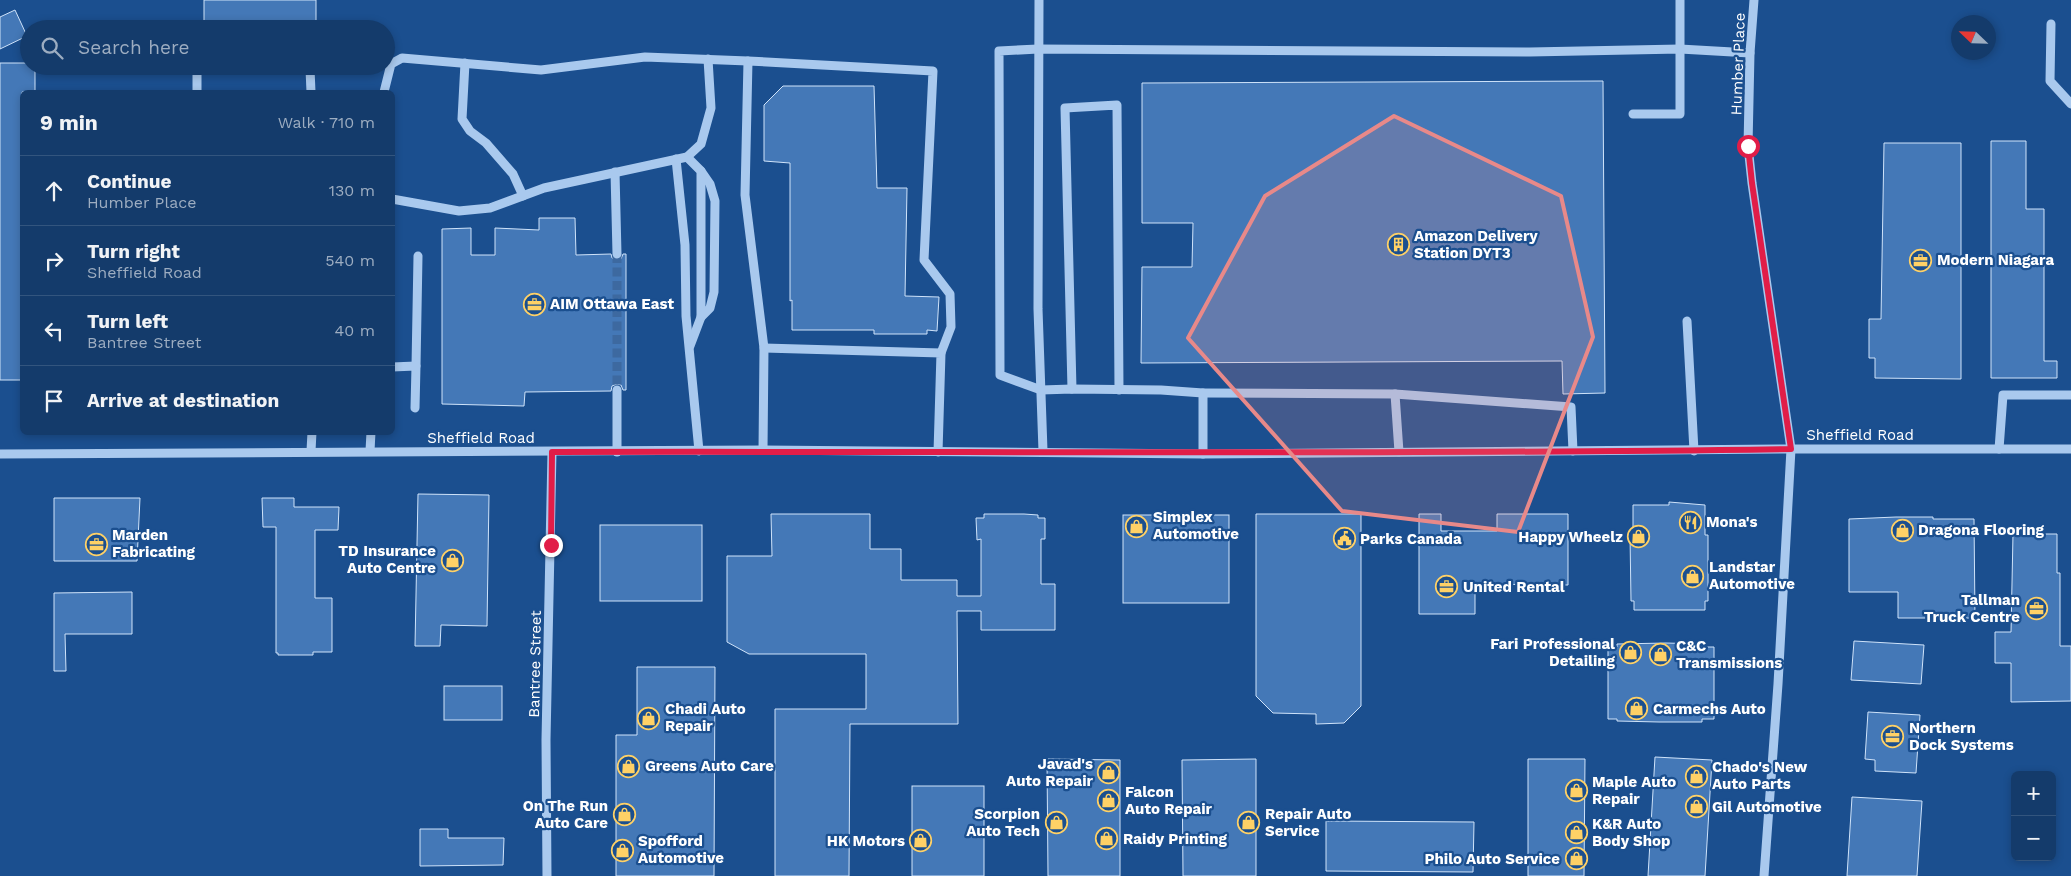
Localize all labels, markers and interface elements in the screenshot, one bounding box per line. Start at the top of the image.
street label: Humber Place [1727,12,1749,116]
north arrow [1951,15,1996,60]
search box [20,20,395,75]
icon: search [38,34,66,62]
text: Search here [78,36,189,59]
text: 9 min [40,110,98,135]
text: Walk · 710 m [278,113,375,132]
route start [1737,135,1760,158]
text: Continue [87,170,171,193]
icon: ahead [40,177,68,205]
text: 130 m [329,181,375,200]
text: Humber Place [87,193,197,212]
place label: Amazon Delivery Station DYT3 [1414,227,1538,262]
building icon: Amazon Delivery Station DYT3 [1386,233,1410,257]
text: Turn right [87,240,180,263]
icon: right [40,247,68,275]
office icon: Modern Niagara [1909,248,1933,272]
text: 540 m [325,251,375,270]
place label: Modern Niagara [1937,251,2054,269]
text: Sheffield Road [87,263,202,282]
office icon: AIM Ottawa East [522,292,546,316]
place label: AIM Ottawa East [550,295,674,313]
text: Turn left [87,310,168,333]
icon: left [40,317,68,345]
text: 40 m [335,321,375,340]
text: Bantree Street [87,333,201,352]
icon: arrive [40,387,68,415]
text: Arrive at destination [87,389,279,412]
street label: Sheffield Road [1806,426,1914,444]
street label: Sheffield Road [427,429,535,447]
place label: Simplex Automotive [1153,508,1239,543]
restaurant icon: Mona's [1678,510,1702,534]
place label: Mona's [1706,513,1757,531]
shop icon: Simplex Automotive [1125,514,1149,538]
shop icon: Dragona Flooring [1890,518,1914,542]
place label: Dragona Flooring [1918,521,2045,539]
shop icon: Happy Wheelz [1627,525,1651,549]
place label: Marden Fabricating [112,526,196,561]
public building icon: Parks Canada [1332,527,1356,551]
place label: Happy Wheelz [1518,528,1623,546]
place label: Parks Canada [1360,530,1462,548]
office icon: Marden Fabricating [84,532,108,556]
route end [540,534,563,557]
place label: TD Insurance Auto Centre [338,542,436,577]
shop icon: TD Insurance Auto Centre [440,548,464,572]
place label: Landstar Automotive [1709,558,1795,593]
shop icon: Landstar Automotive [1681,564,1705,588]
office icon: United Rental [1435,575,1459,599]
place label: United Rental [1463,578,1565,596]
place label: Tallman Truck Centre [1924,591,2020,626]
office icon: Tallman Truck Centre [2024,597,2048,621]
street label: Bantree Street [525,610,545,718]
place label: Fari Professional Detailing [1490,635,1616,670]
place label: C&C Transmissions [1676,637,1782,672]
shop icon: Fari Professional Detailing [1619,641,1643,665]
shop icon: C&C Transmissions [1648,643,1672,667]
shop icon: Carmechs Auto [1625,697,1649,721]
place label: Chadi Auto Repair [665,700,746,735]
place label: Carmechs Auto [1653,700,1766,718]
shop icon: Chadi Auto Repair [637,706,661,730]
place label: Northern Dock Systems [1909,719,2014,754]
office icon: Northern Dock Systems [1881,725,1905,749]
shop icon: Greens Auto Care [617,754,641,778]
place label: Javad's Auto Repair [1006,755,1094,790]
place label: Greens Auto Care [645,757,774,775]
place label: Chado's New Auto Parts [1712,758,1808,793]
shop icon: Javad's Auto Repair [1097,761,1121,785]
shop icon: Chado's New Auto Parts [1684,764,1708,788]
map controls [2011,771,2056,861]
button: + [2011,771,2056,816]
place label: Maple Auto Repair [1592,773,1676,808]
shop icon: Maple Auto Repair [1564,779,1588,803]
place label: Falcon Auto Repair [1125,783,1213,818]
shop icon: Falcon Auto Repair [1097,789,1121,813]
shop icon: Gil Automotive [1684,795,1708,819]
place label: On The Run Auto Care [523,797,608,832]
place label: Gil Automotive [1712,798,1822,816]
shop icon: On The Run Auto Care [612,803,636,827]
place label: Scorpion Auto Tech [966,805,1040,840]
place label: Repair Auto Service [1265,805,1351,840]
shop icon: Scorpion Auto Tech [1044,811,1068,835]
shop icon: Repair Auto Service [1237,811,1261,835]
place label: K&R Auto Body Shop [1592,815,1670,850]
button: − [2011,816,2056,861]
shop icon: K&R Auto Body Shop [1564,821,1588,845]
shop icon: Raidy Printing [1095,827,1119,851]
shop icon: HK Motors [909,829,933,853]
place label: Raidy Printing [1123,830,1228,848]
place label: Spofford Automotive [638,832,724,867]
place label: HK Motors [827,832,905,850]
shop icon: Spofford Automotive [610,838,634,862]
shop icon: Philo Auto Service [1564,847,1588,871]
place label: Philo Auto Service [1424,850,1560,868]

